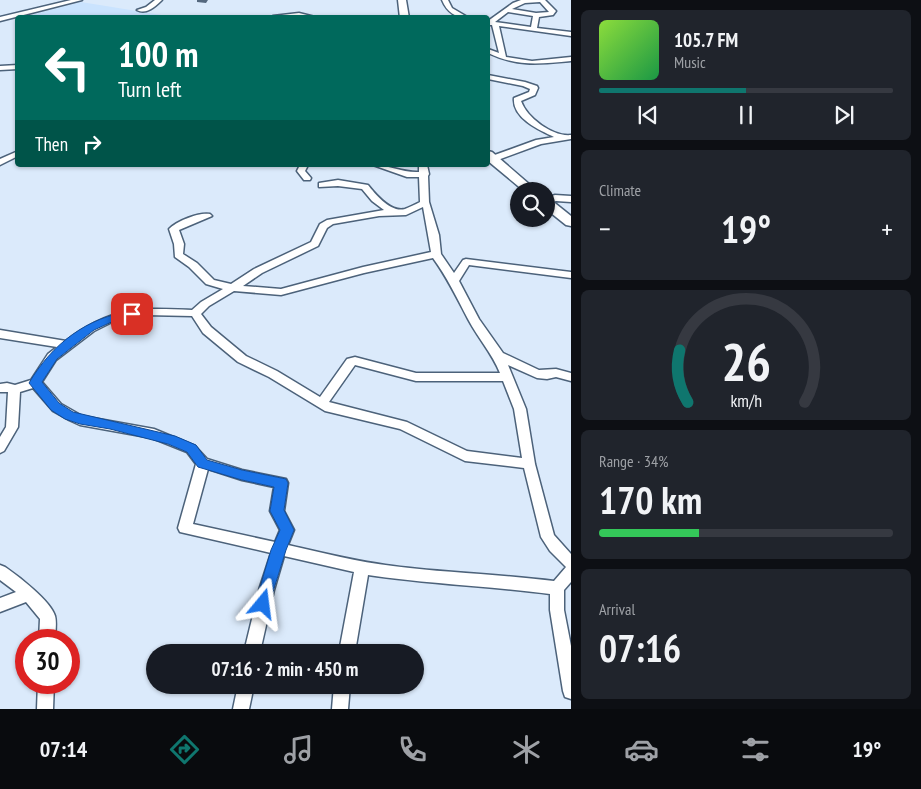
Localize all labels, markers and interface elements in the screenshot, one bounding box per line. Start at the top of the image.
text: 105.7 FM [674,28,738,52]
text: 100 m [118,31,199,77]
icon: left [35,35,100,100]
text: Music [674,52,706,72]
text: Turn left [118,75,182,103]
icon: previous [634,101,662,129]
icon: pause [732,101,760,129]
icon: next [830,101,858,129]
icon: right [78,130,106,158]
text: Then [35,132,68,156]
text: Climate [599,180,641,200]
map controls [510,182,555,227]
button: search [510,182,555,227]
text: 19° [721,204,771,253]
text: − [599,210,611,247]
text: + [881,210,893,247]
pin [111,293,153,335]
icon: arrive [118,300,146,328]
text: 26 [721,328,771,395]
text: km/h [730,389,762,412]
text: Range · 34% [599,451,668,471]
text: 170 km [599,475,702,524]
position arrow [236,577,288,629]
text: Arrival [599,599,635,619]
text: 07:16 [599,623,681,672]
speed limit sign: 30 [15,629,80,694]
text: 07:16 · 2 min · 450 m [212,657,358,681]
icon: directions [167,732,202,767]
icon: music [281,732,316,767]
icon: phone [395,732,430,767]
icon: climate [509,732,544,767]
icon: car [624,732,659,767]
icon: filters [738,732,773,767]
text: 07:14 [40,735,87,763]
text: 19° [852,735,881,763]

